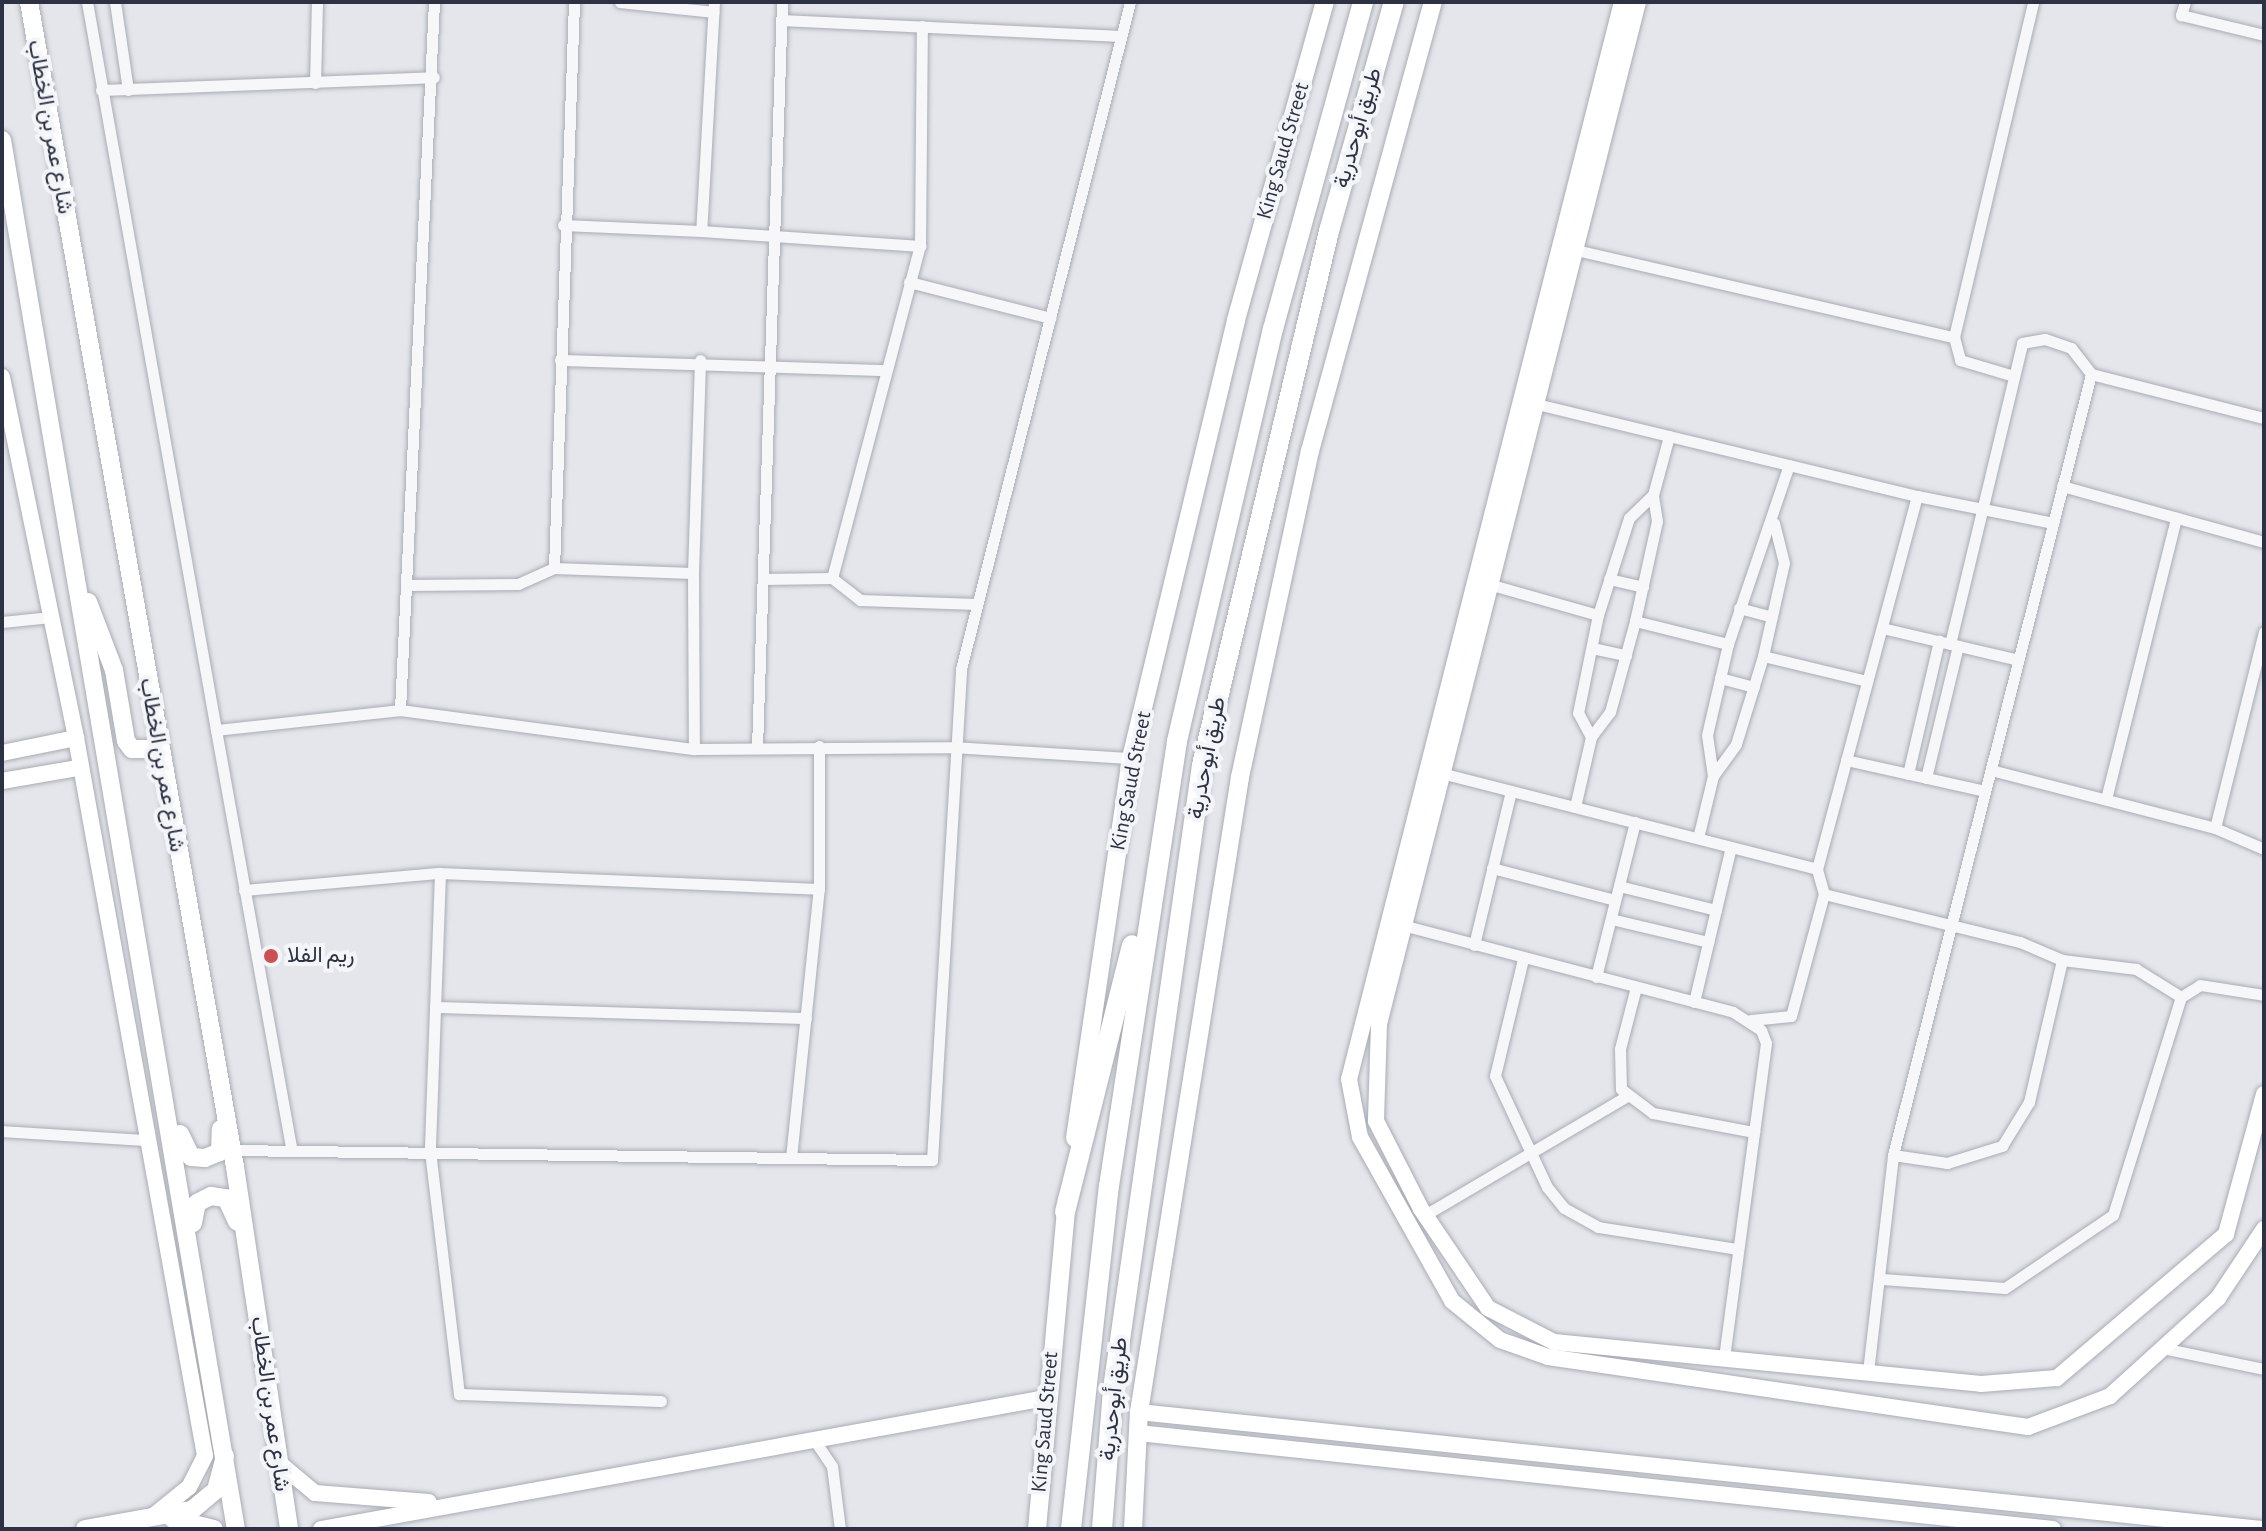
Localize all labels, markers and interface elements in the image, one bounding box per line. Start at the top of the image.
street label: شارع عمر بن الخطاب [22,38,78,216]
street label: طريق أبوحدرية [1328,65,1388,191]
street label: King Saud Street [1251,80,1315,222]
street label: شارع عمر بن الخطاب [134,676,190,854]
street label: طريق أبوحدرية [1182,695,1232,821]
street label: King Saud Street [1105,709,1157,853]
place label: ريم الفلا [287,943,355,969]
marker: ريم الفلا [262,947,280,965]
street label: شارع عمر بن الخطاب [245,1315,295,1493]
street label: طريق أبوحدرية [1094,1336,1134,1462]
street label: King Saud Street [1026,1351,1064,1493]

